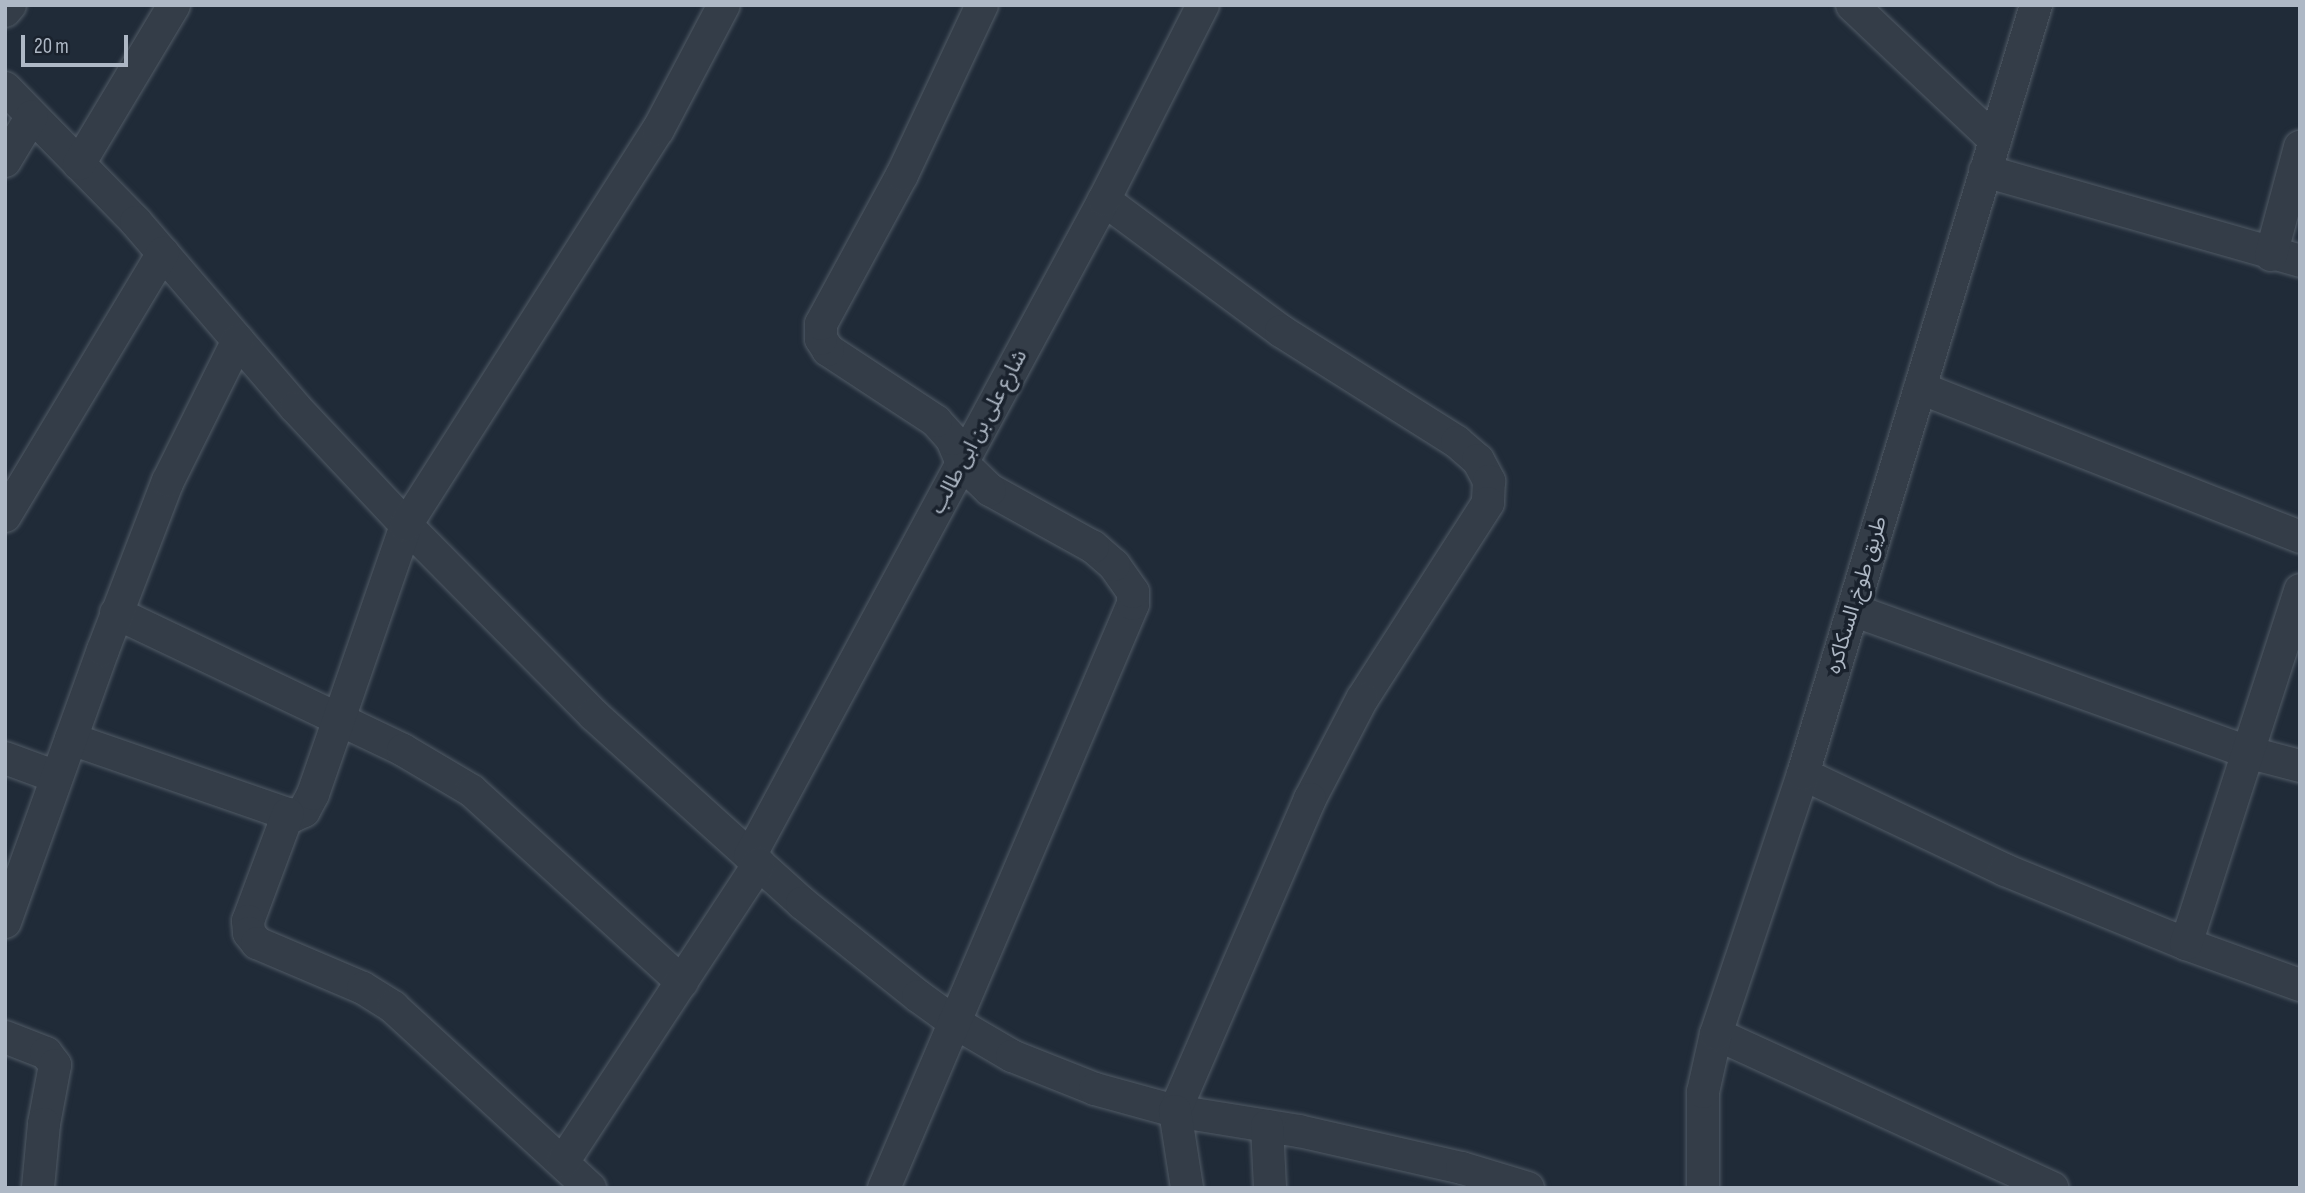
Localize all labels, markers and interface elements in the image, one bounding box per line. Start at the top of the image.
scale bar [24,21,131,65]
text: 20 m [34,34,69,59]
street label: شارع على بن ابى طالب [925,346,1033,518]
street label: طريق طوخ, السكاكره [1821,513,1893,677]

